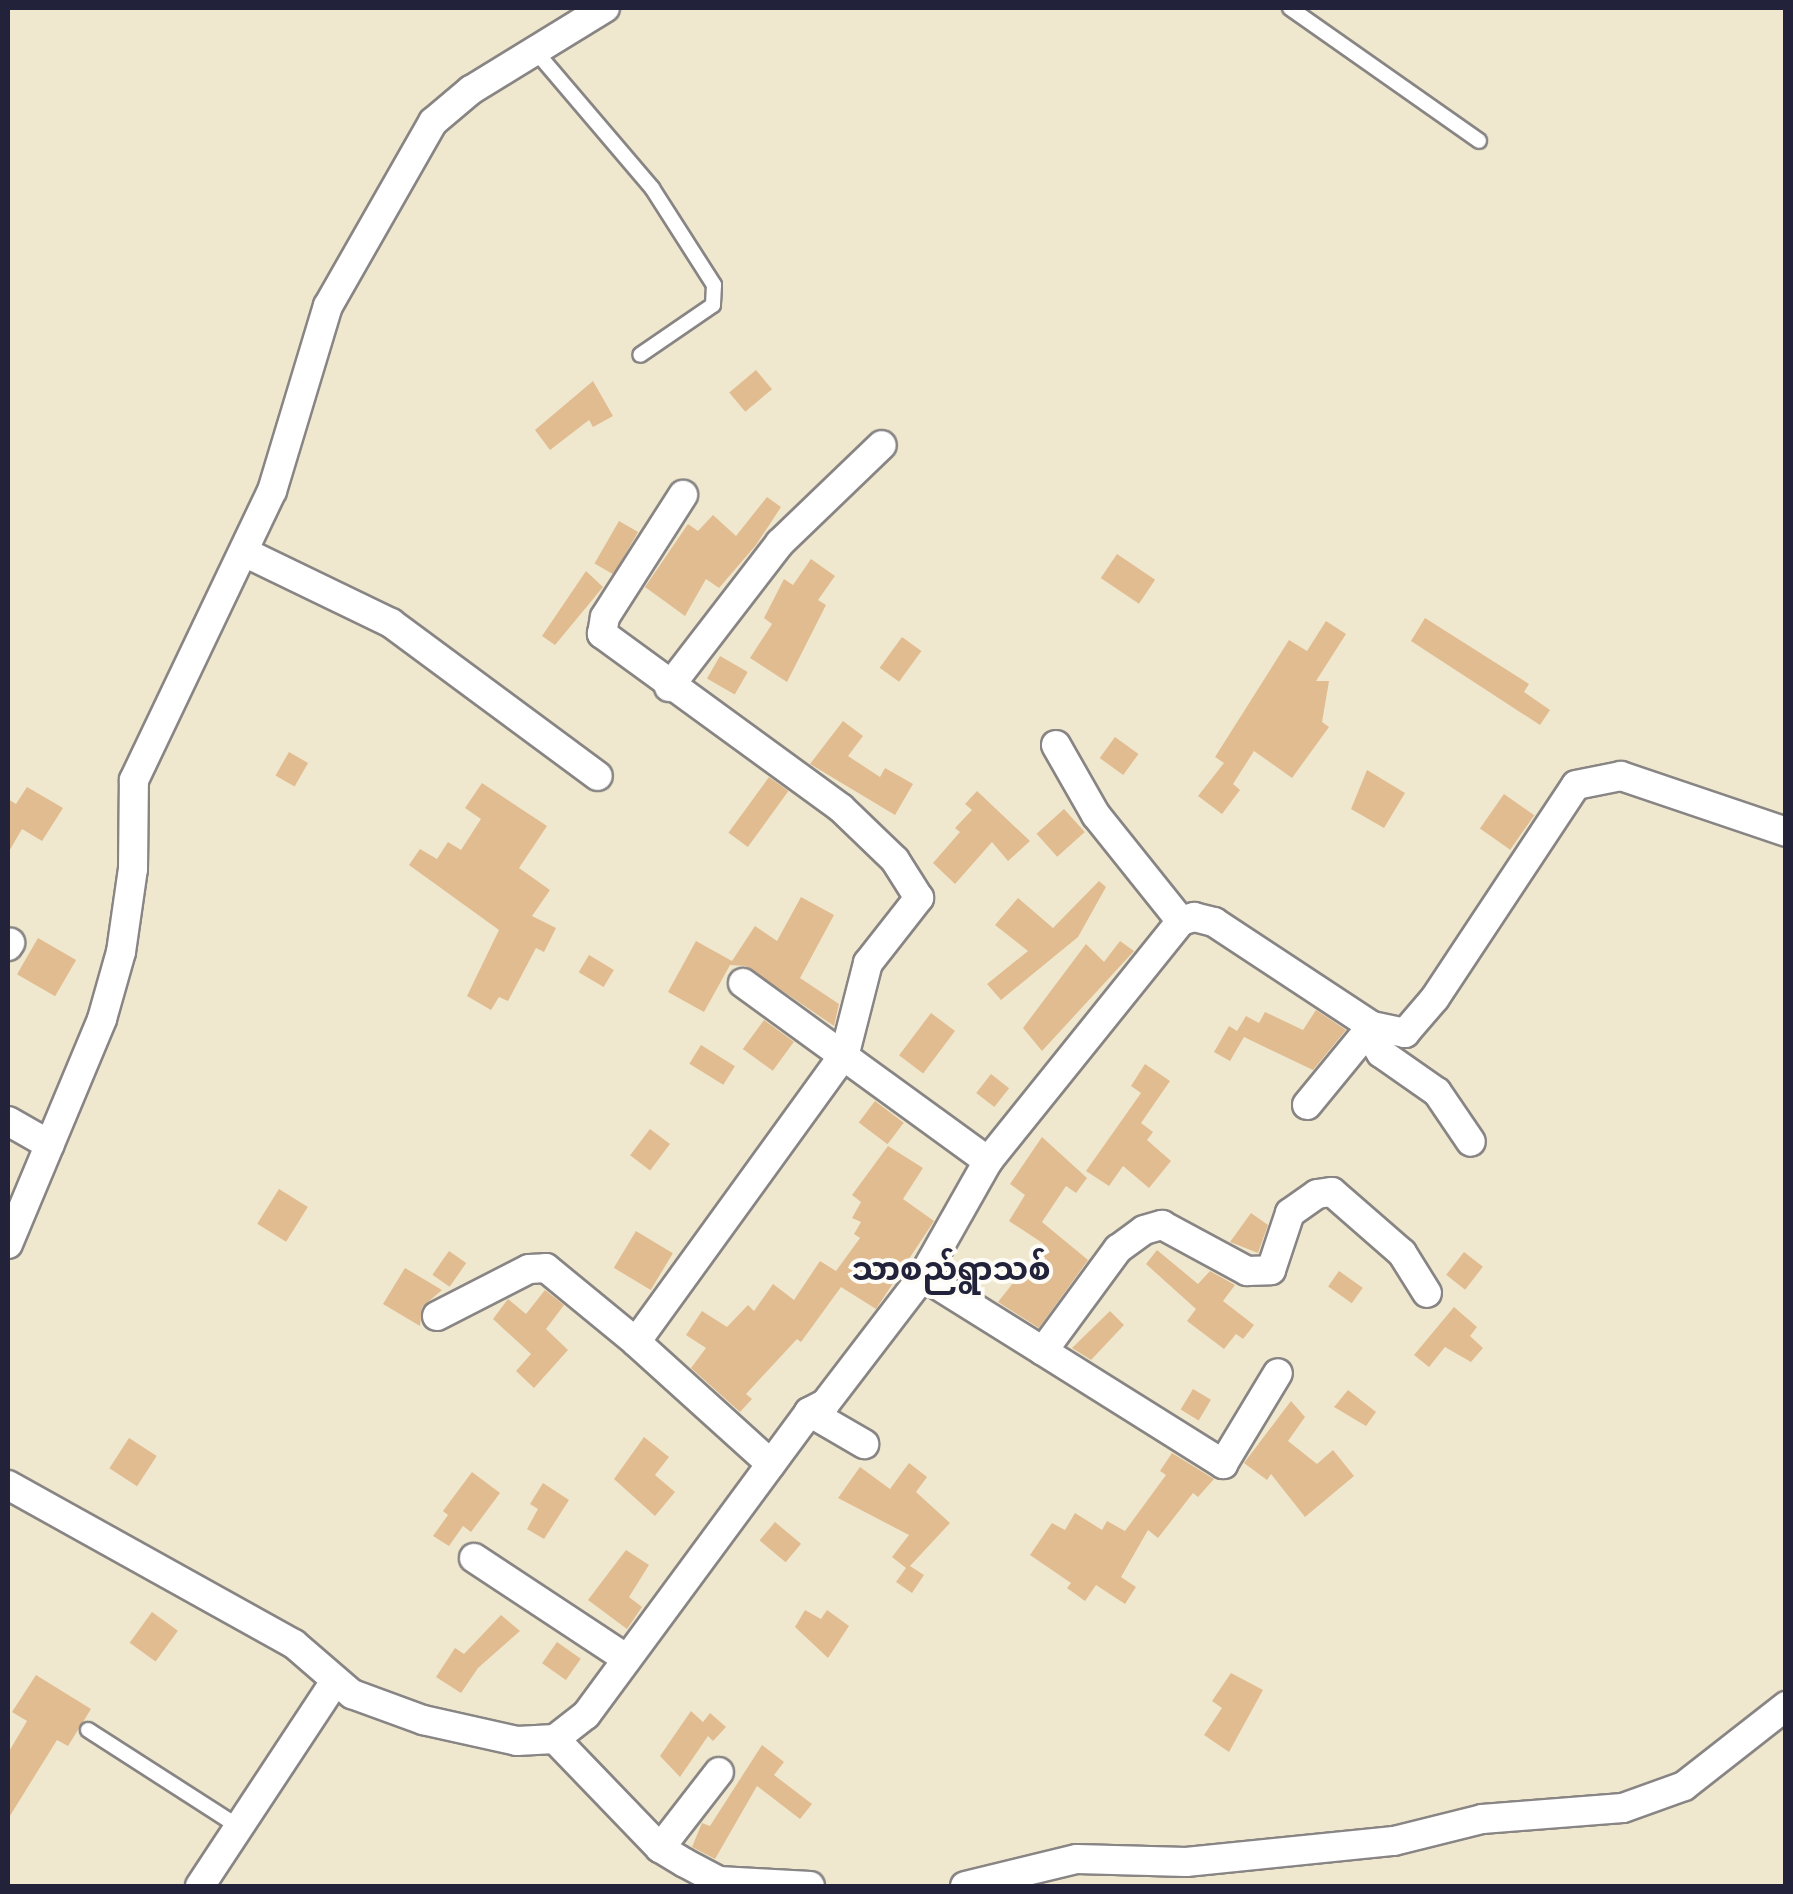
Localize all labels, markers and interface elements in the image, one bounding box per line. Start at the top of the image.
district label: သာစည်ရွာသစ် [851,1252,1051,1290]

